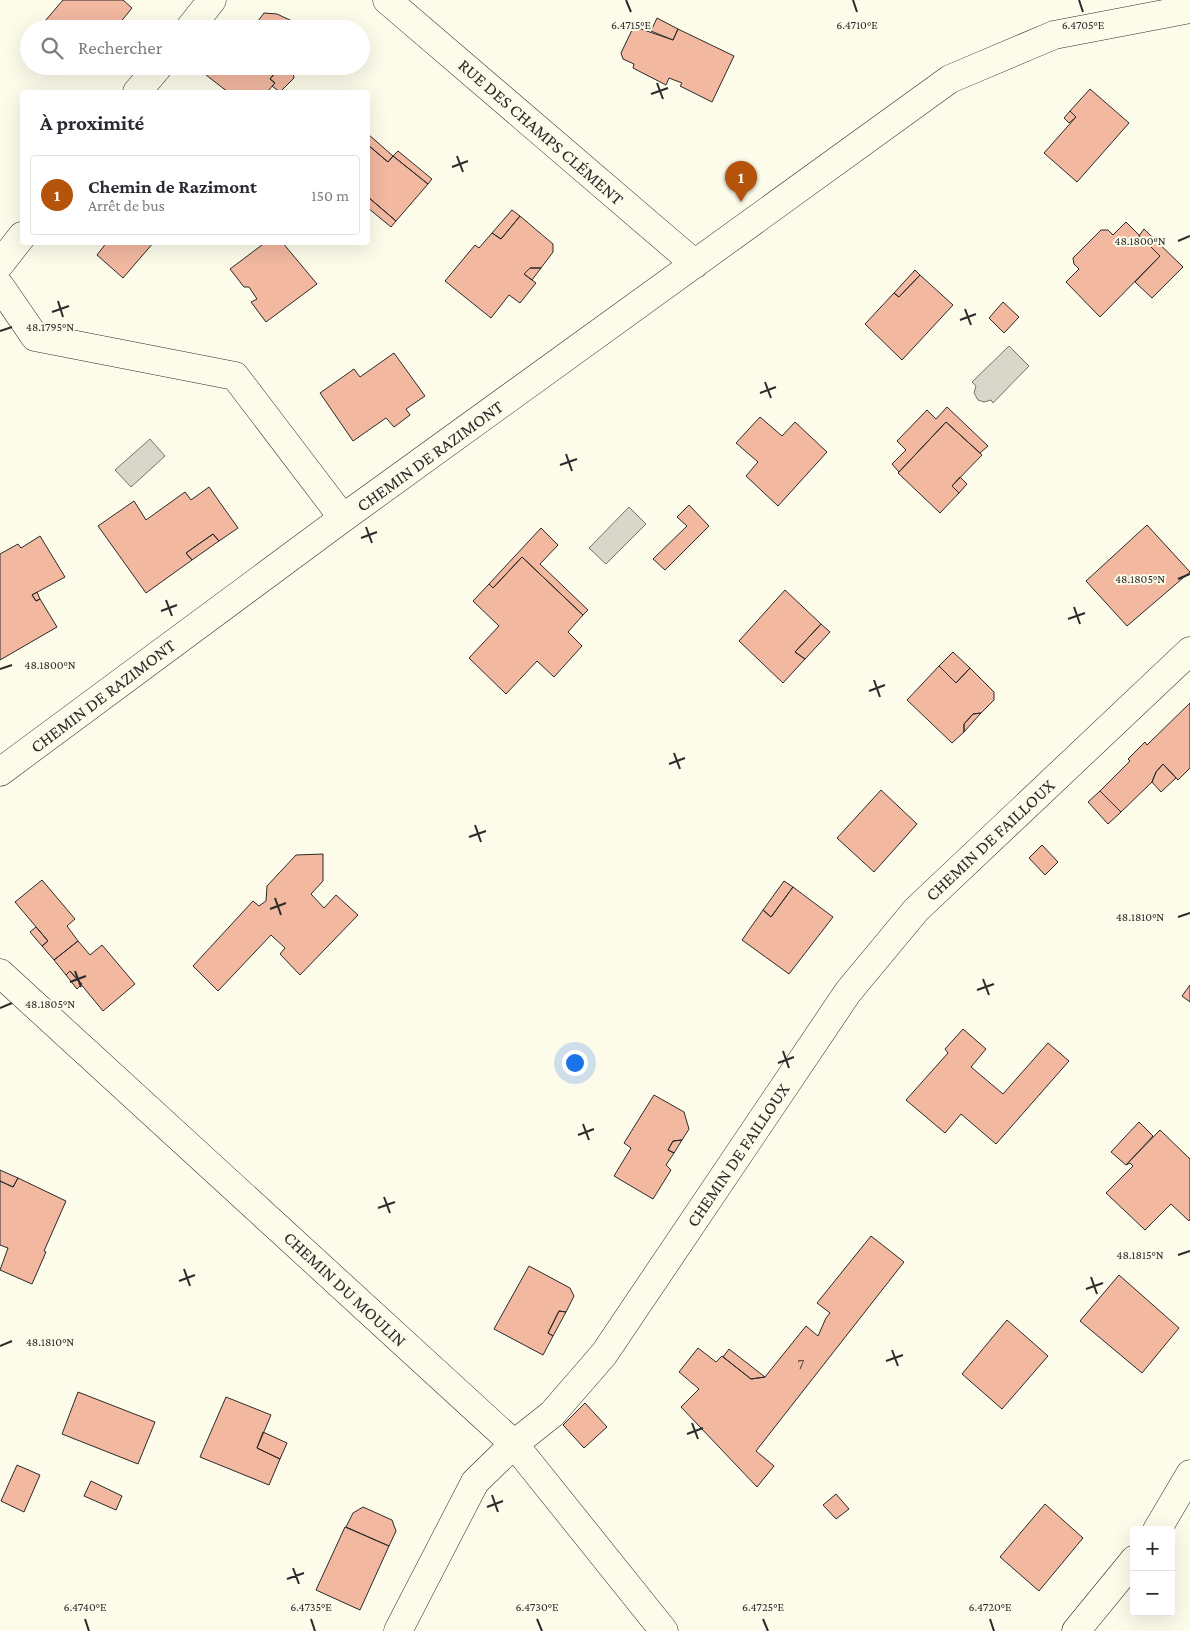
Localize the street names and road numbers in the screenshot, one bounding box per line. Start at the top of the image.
street label: RUE DES CHAMPS CLÉMENT [454,55,628,209]
street label: CHEMIN DE RAZIMONT [353,396,507,516]
street label: CHEMIN DE RAZIMONT [27,635,179,757]
street label: CHEMIN DE FAILLOUX [921,775,1059,905]
street label: CHEMIN DE FAILLOUX [683,1079,794,1231]
street label: CHEMIN DU MOULIN [280,1227,410,1351]

